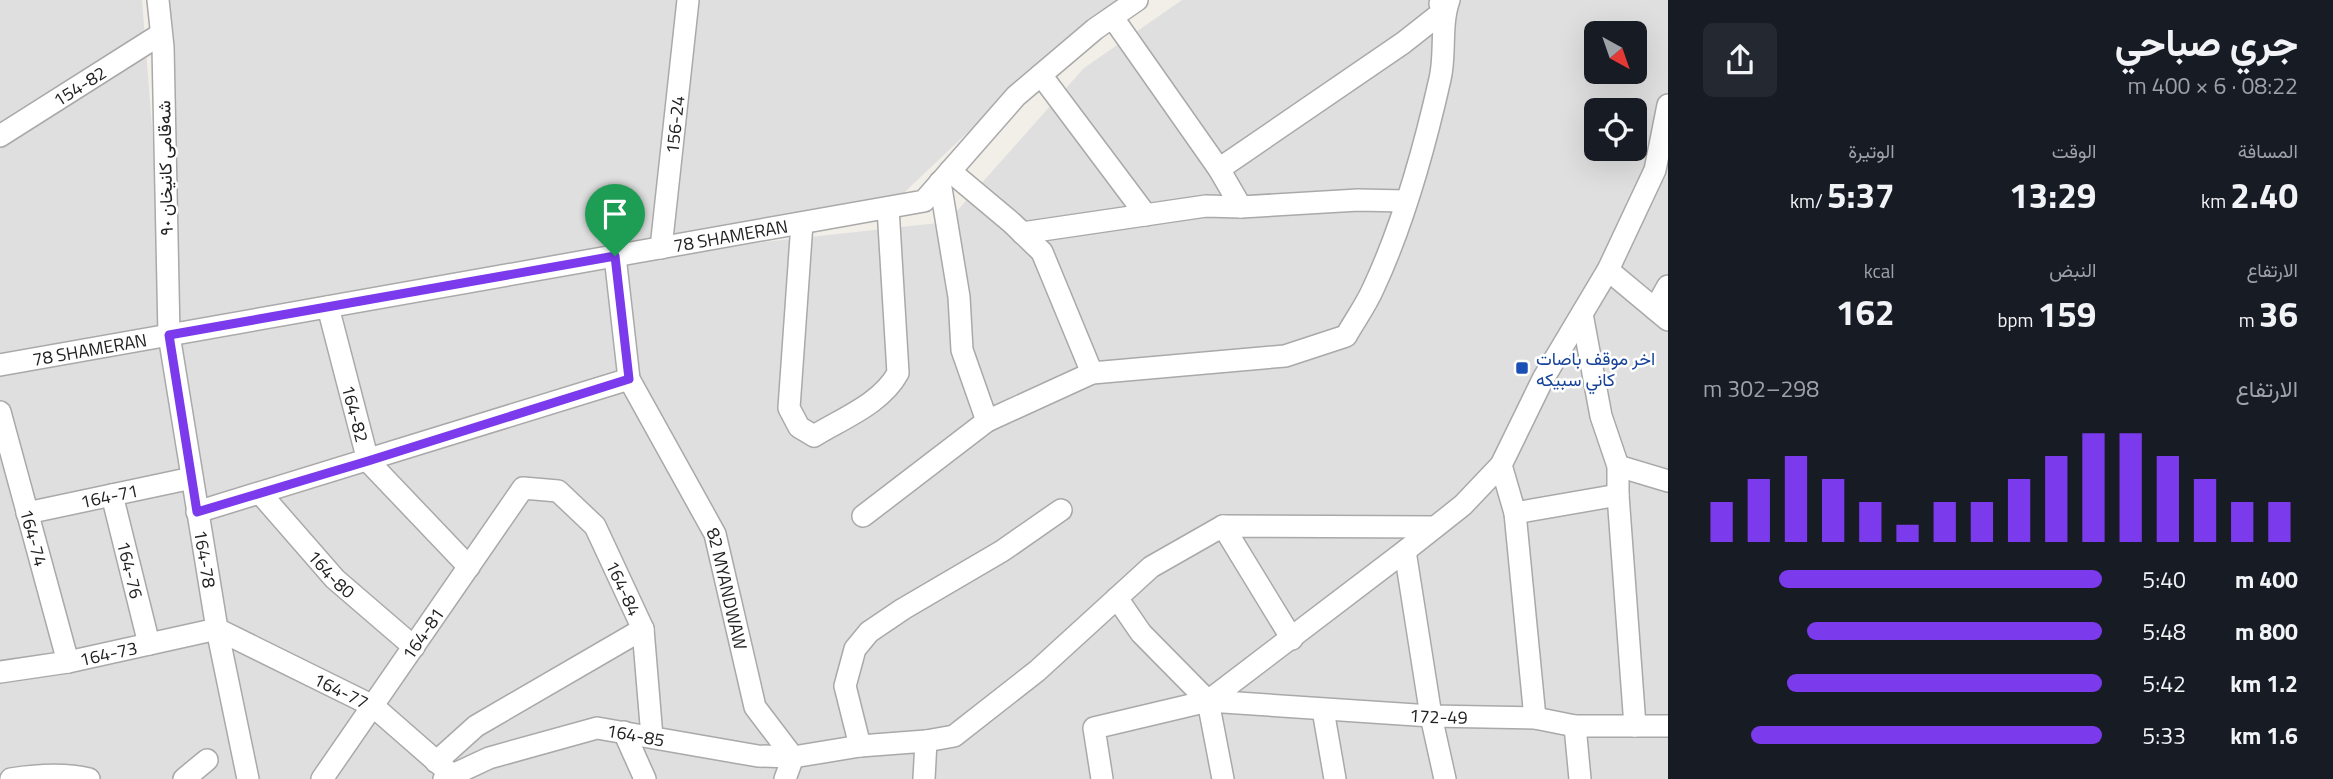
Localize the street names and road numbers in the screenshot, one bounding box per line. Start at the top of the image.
street label: 154-82 [48,59,111,113]
street label: 156-24 [658,94,691,155]
street label: شەقامی کانیخان ٩٠ [150,100,180,236]
street label: 78 SHAMERAN [671,212,790,259]
street label: 78 SHAMERAN [30,326,149,373]
street label: 164-82 [335,382,376,445]
street label: 164-71 [78,476,141,515]
street label: 164-74 [13,506,55,569]
street label: 82 MYANDWAW [700,522,755,652]
street label: 164-78 [187,528,224,590]
street label: 164-76 [110,538,151,601]
street label: 164-80 [302,544,361,604]
street label: 164-84 [599,556,648,620]
street label: 164-81 [395,602,450,665]
street label: 164-73 [77,634,140,673]
street label: 164-77 [309,665,373,715]
street label: 172-49 [1408,701,1468,730]
street label: 164-85 [605,716,667,753]

